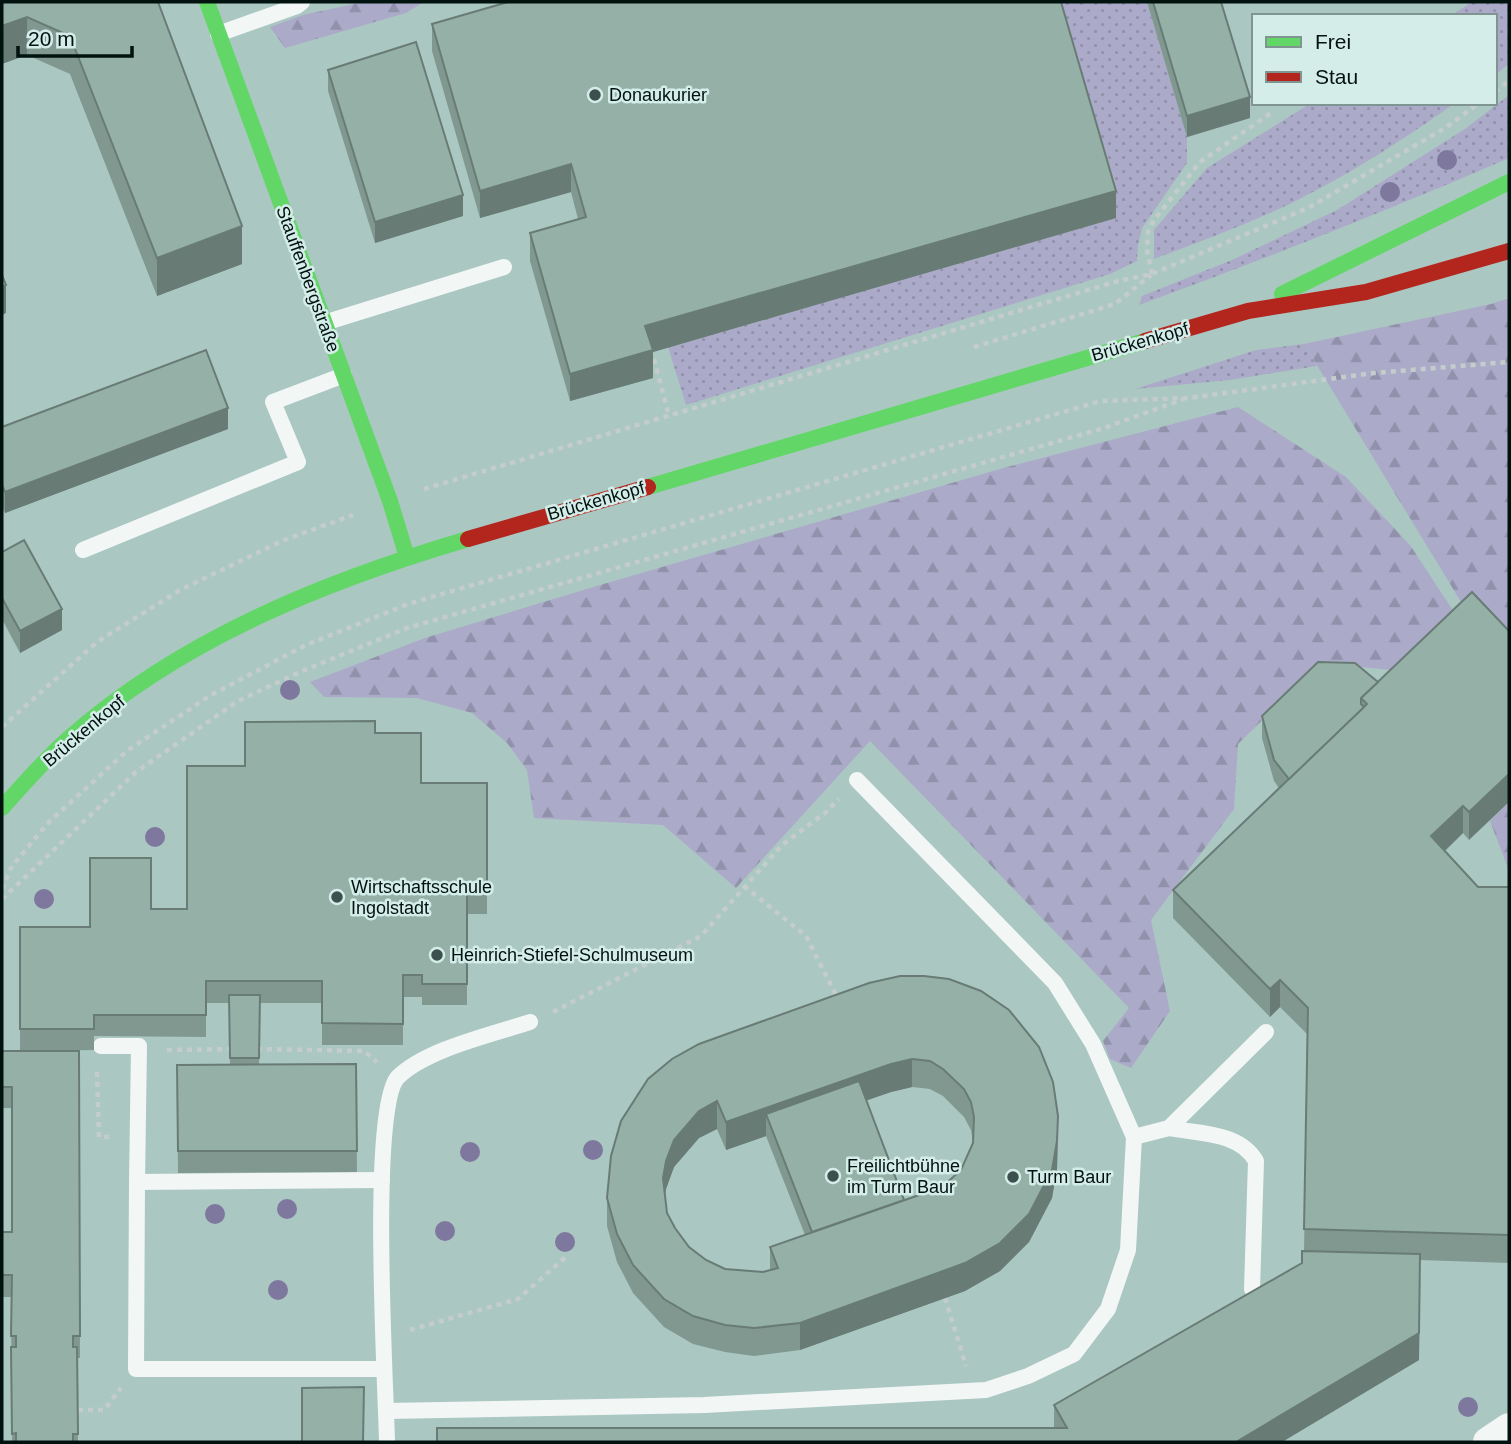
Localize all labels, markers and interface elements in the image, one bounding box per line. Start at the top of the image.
scale bar [18,14,131,58]
legend [1252,14,1497,105]
text: 20 m [28,27,75,50]
text: Frei [1315,30,1351,53]
text: Stau [1315,65,1358,88]
place label: Donaukurier [609,85,707,105]
marker: Donaukurier [587,87,603,103]
street label: Stauffenbergstraße [272,203,344,355]
street label: Brückenkopf [1089,318,1192,365]
street label: Brückenkopf [545,477,648,524]
street label: Brückenkopf [39,691,130,771]
place label: Wirtschaftsschule Ingolstadt [351,877,492,918]
marker: Wirtschaftsschule Ingolstadt [329,889,345,905]
place label: Heinrich-Stiefel-Schulmuseum [451,945,693,965]
marker: Heinrich-Stiefel-Schulmuseum [429,947,445,963]
place label: Freilichtbühne im Turm Baur [847,1156,960,1197]
place label: Turm Baur [1027,1167,1111,1187]
marker: Freilichtbühne im Turm Baur [825,1168,841,1184]
marker: Turm Baur [1005,1169,1021,1185]

